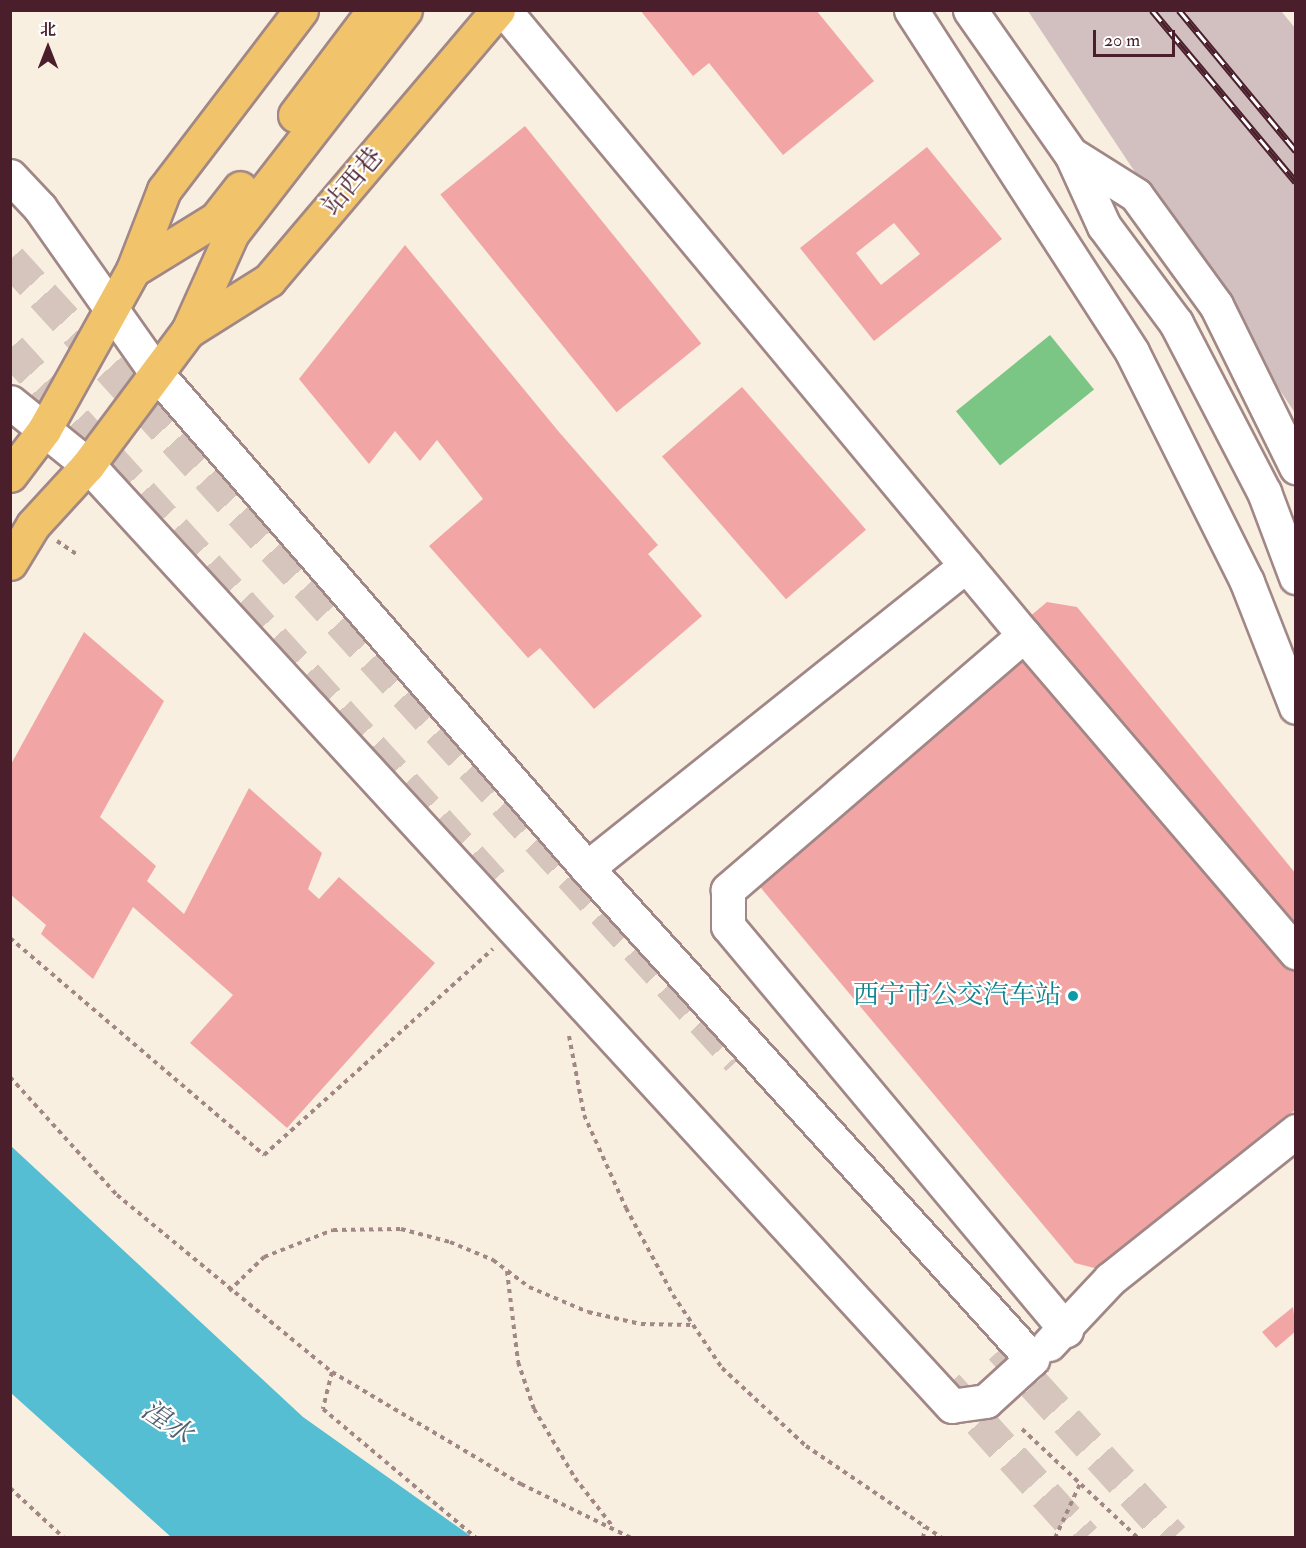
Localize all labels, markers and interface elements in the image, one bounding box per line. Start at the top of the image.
north arrow [18,18,78,78]
scale bar [1096,18,1178,56]
text: 北 [40,20,56,40]
text: 20 m [1104,29,1140,52]
street label: 站西巷 [316,142,390,222]
place label: 西宁市公交汽车站 [853,980,1061,1012]
marker: 西宁市公交汽车站 [1066,989,1080,1003]
water label: 湟水 [136,1393,198,1451]

